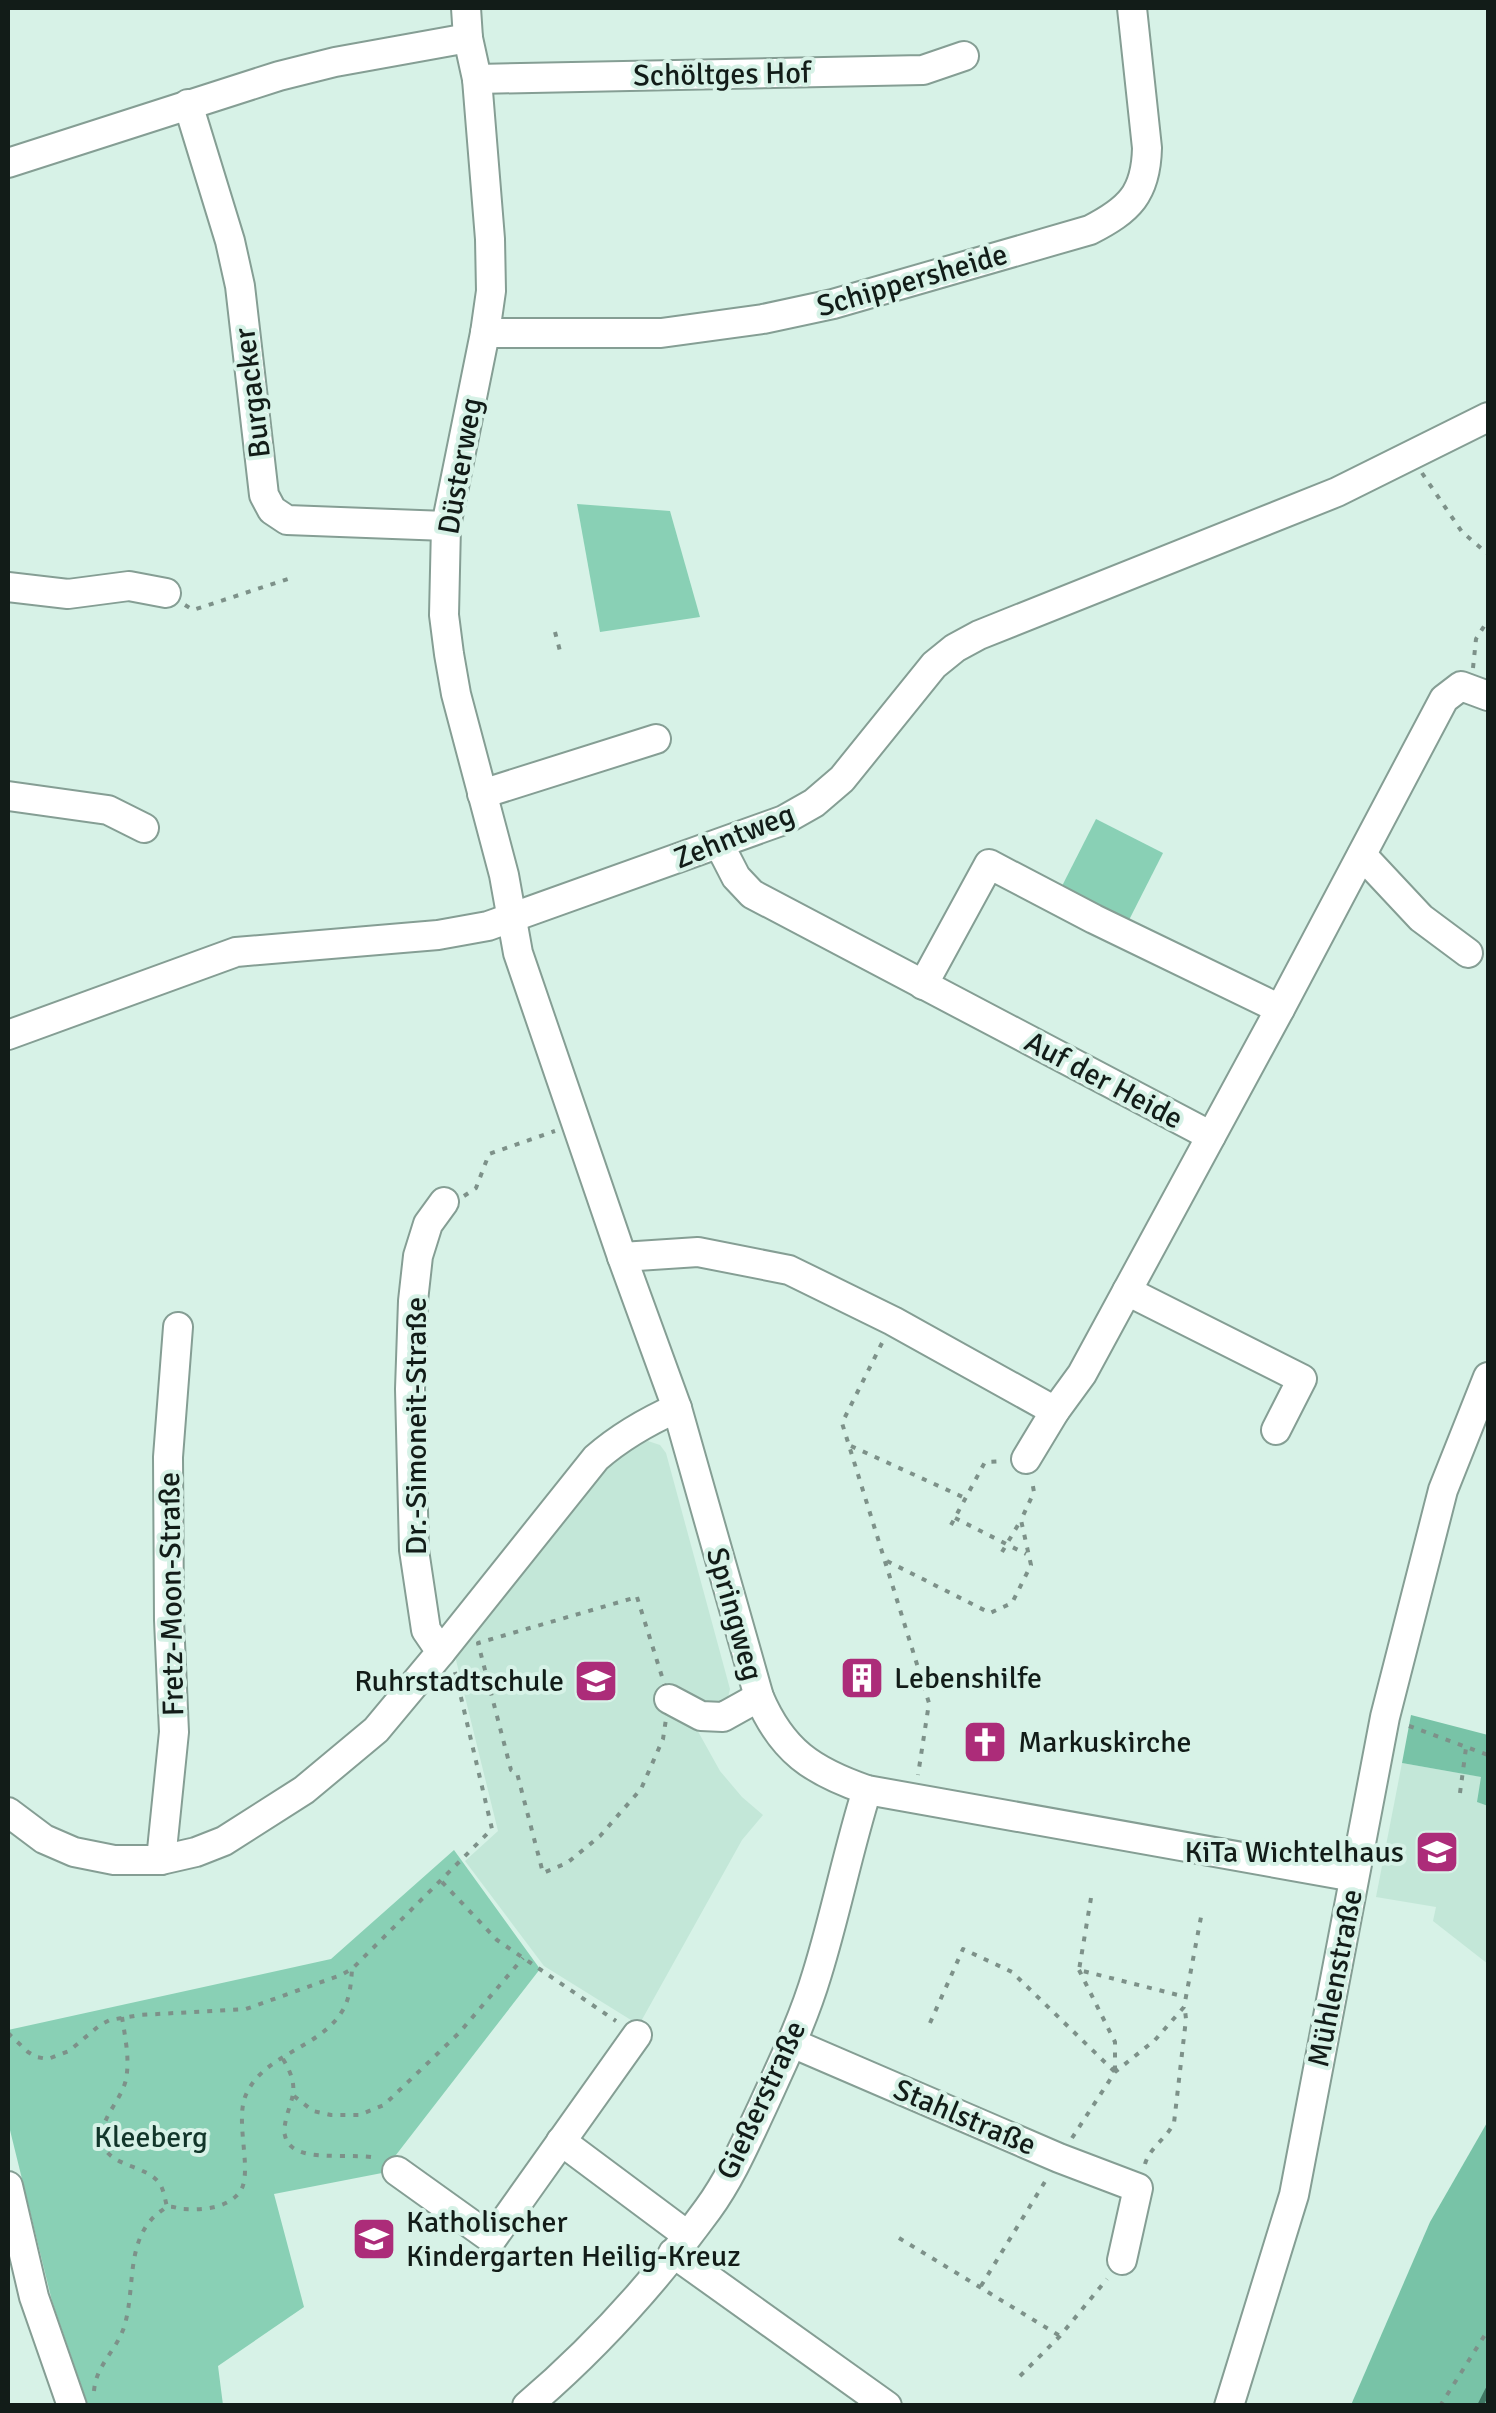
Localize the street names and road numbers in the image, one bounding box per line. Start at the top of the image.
street label: Schöltges Hof [633,54,813,95]
street label: Schippersheide [813,236,1012,325]
street label: Burgacker [226,326,279,460]
street label: Düsterweg [430,395,491,537]
street label: Zehntweg [669,796,800,877]
street label: Auf der Heide [1018,1023,1189,1138]
street label: Dr.-Simoneit-Straße [398,1297,435,1555]
street label: Fretz-Moon-Straße [151,1472,192,1716]
street label: Springweg [698,1543,771,1685]
street label: Mühlenstraße [1300,1886,1371,2070]
street label: Gießerstraße [709,2015,814,2185]
street label: Stahlstraße [888,2071,1042,2164]

